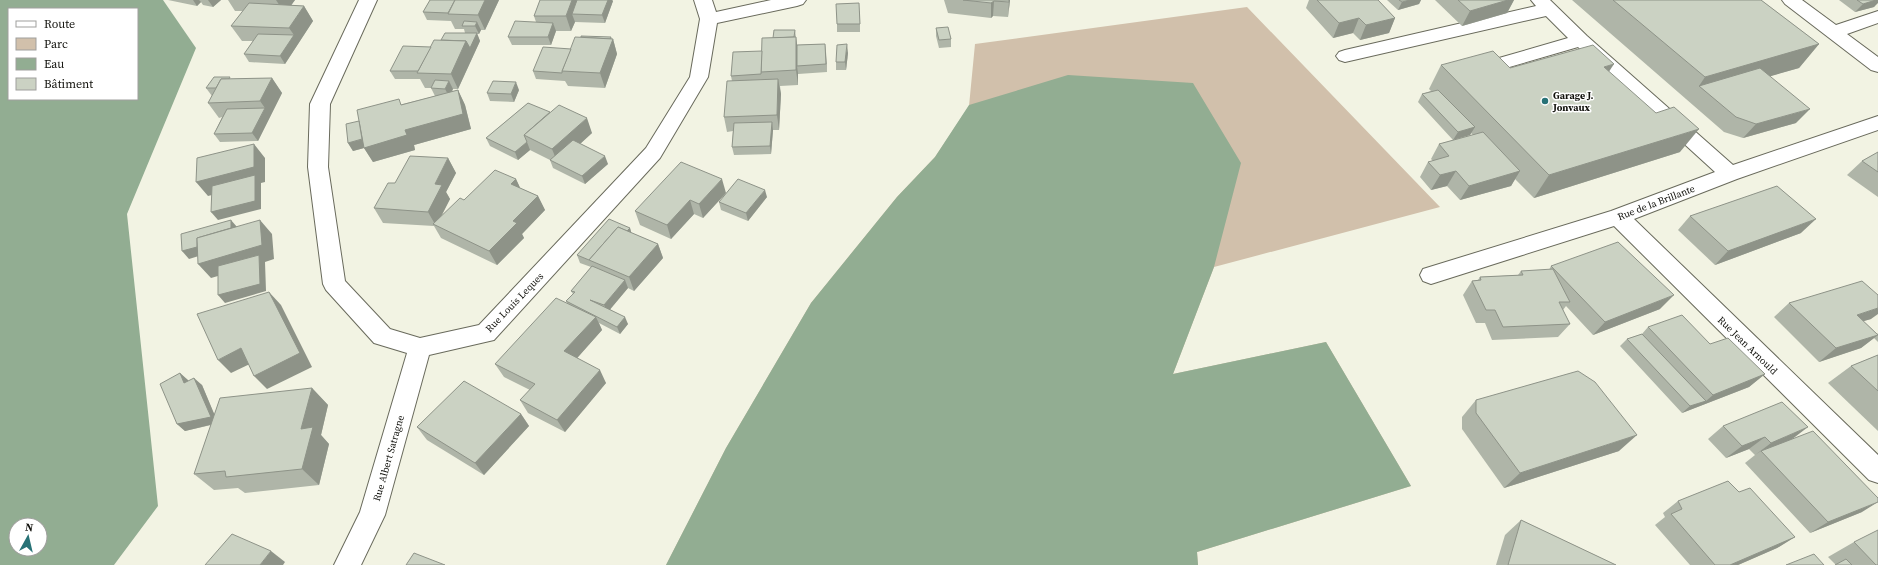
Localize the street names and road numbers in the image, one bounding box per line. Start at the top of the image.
street label: Rue de la Brillante [1616,182,1697,223]
street label: Rue Louis Leques [483,270,546,335]
street label: Rue Jean Arnould [1715,313,1781,377]
street label: Rue Albert Satragne [370,414,407,503]

